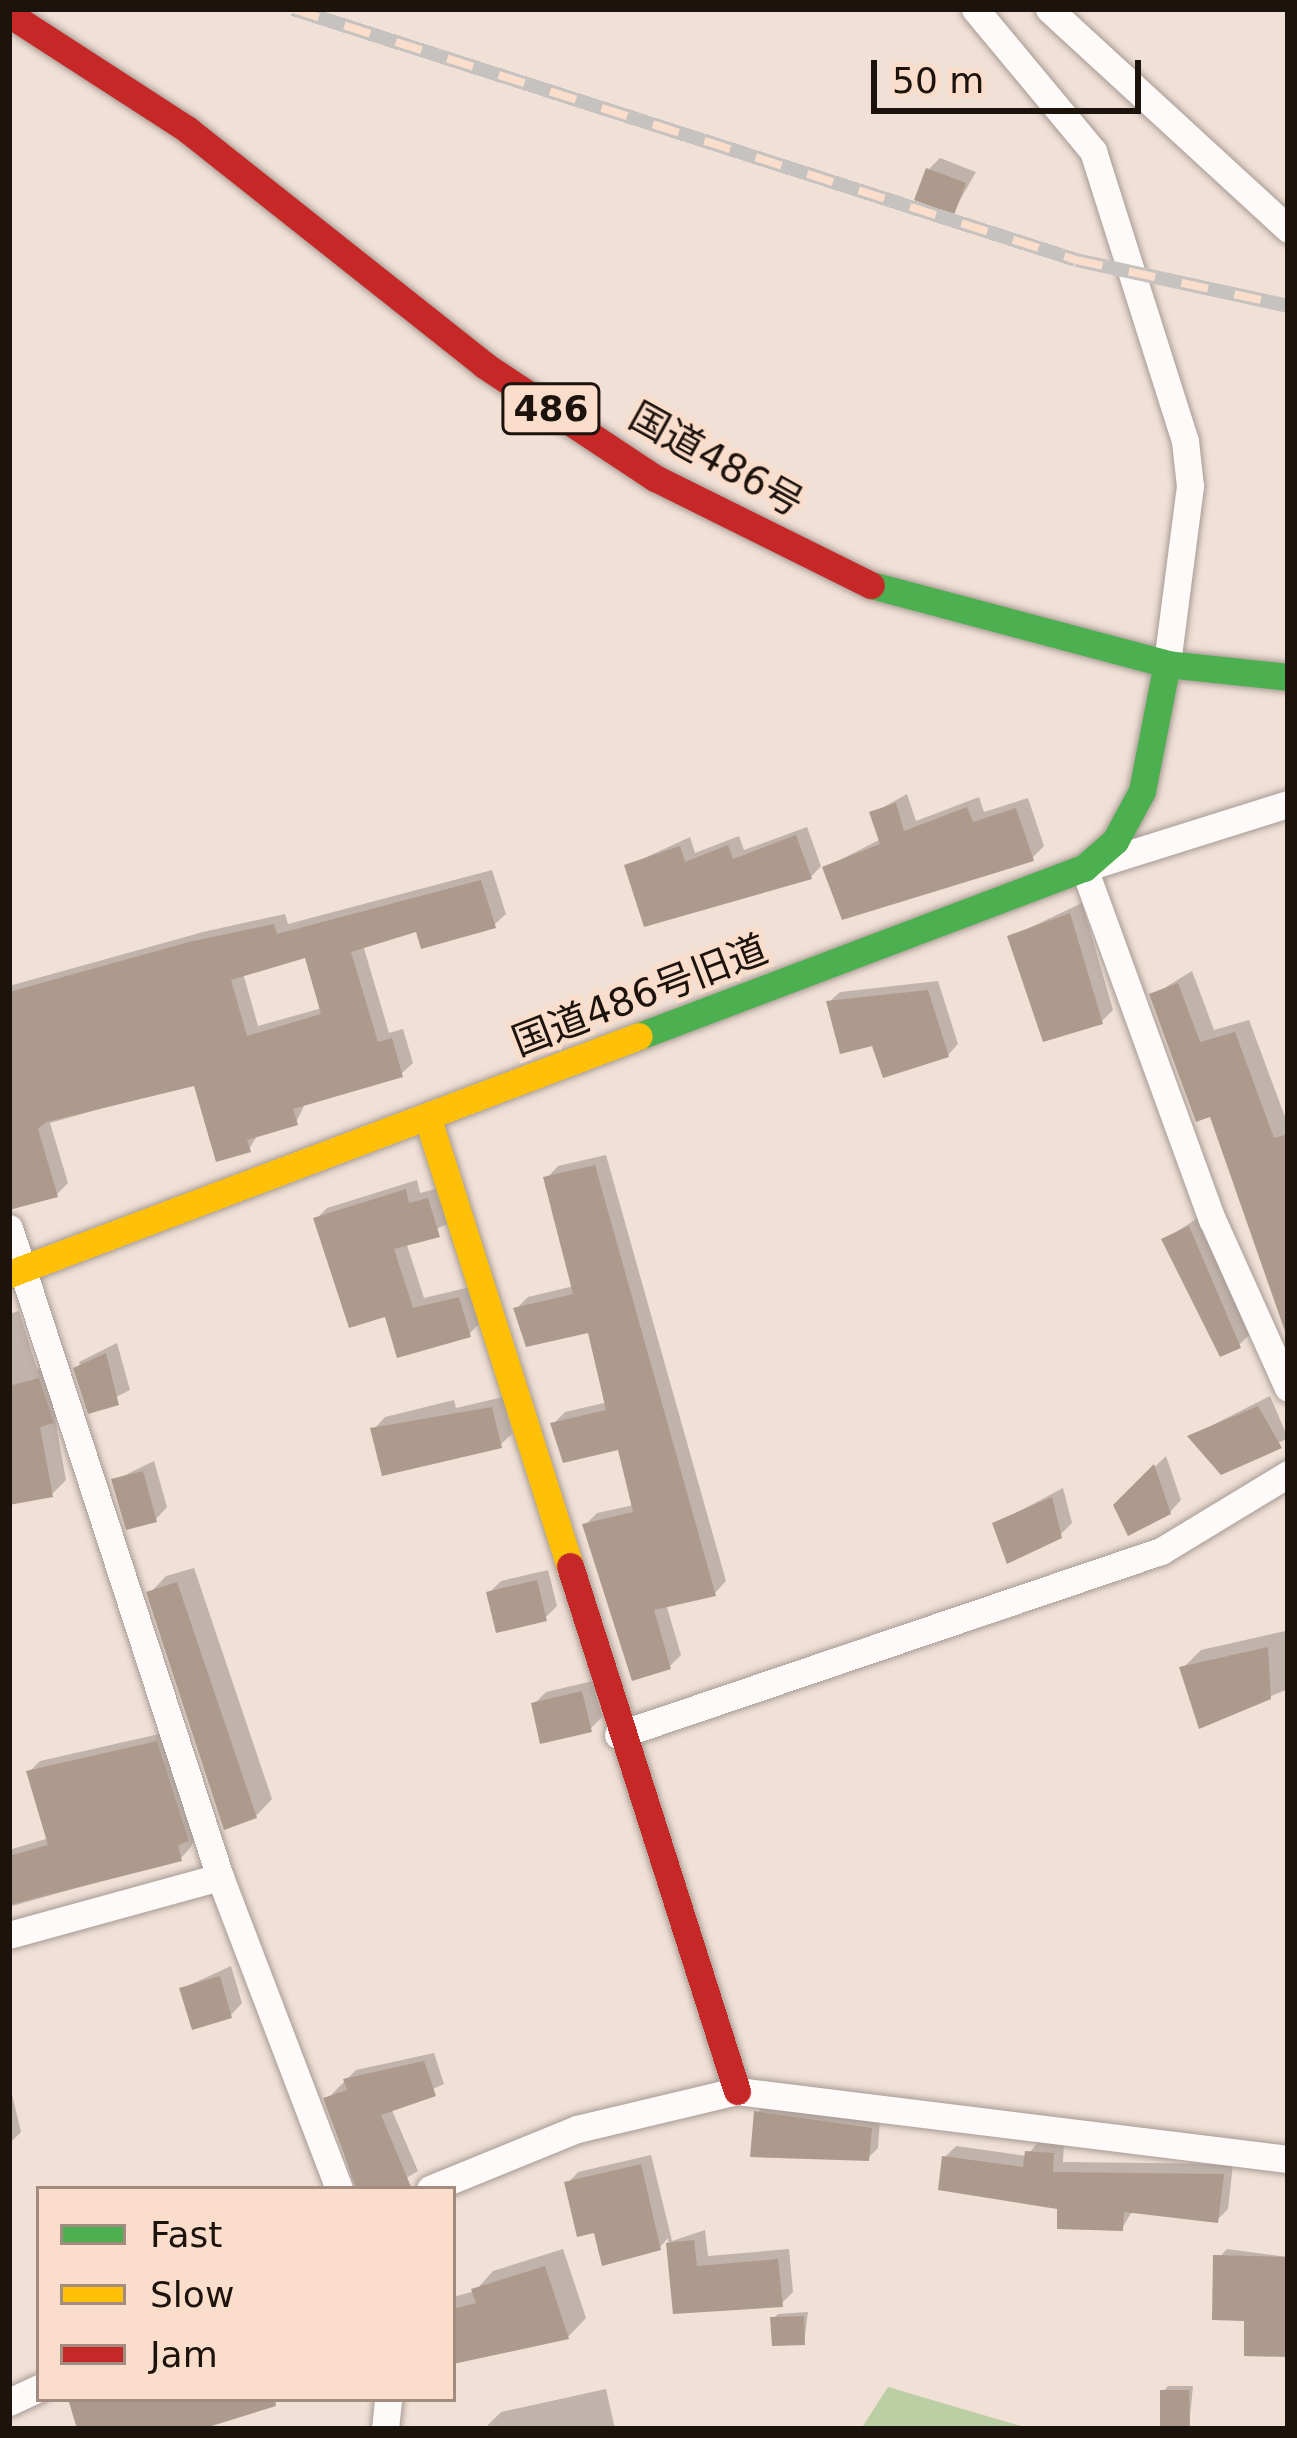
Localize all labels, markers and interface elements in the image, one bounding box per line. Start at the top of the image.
scale bar [877,36,1147,110]
text: 50 m [892,60,984,101]
road number: 486 [500,379,602,439]
street label: 国道486号 [621,393,811,527]
street label: 国道486号旧道 [506,926,774,1066]
legend [36,2186,456,2402]
text: Fast [150,2214,222,2255]
text: Slow [150,2274,234,2315]
text: Jam [150,2334,218,2375]

